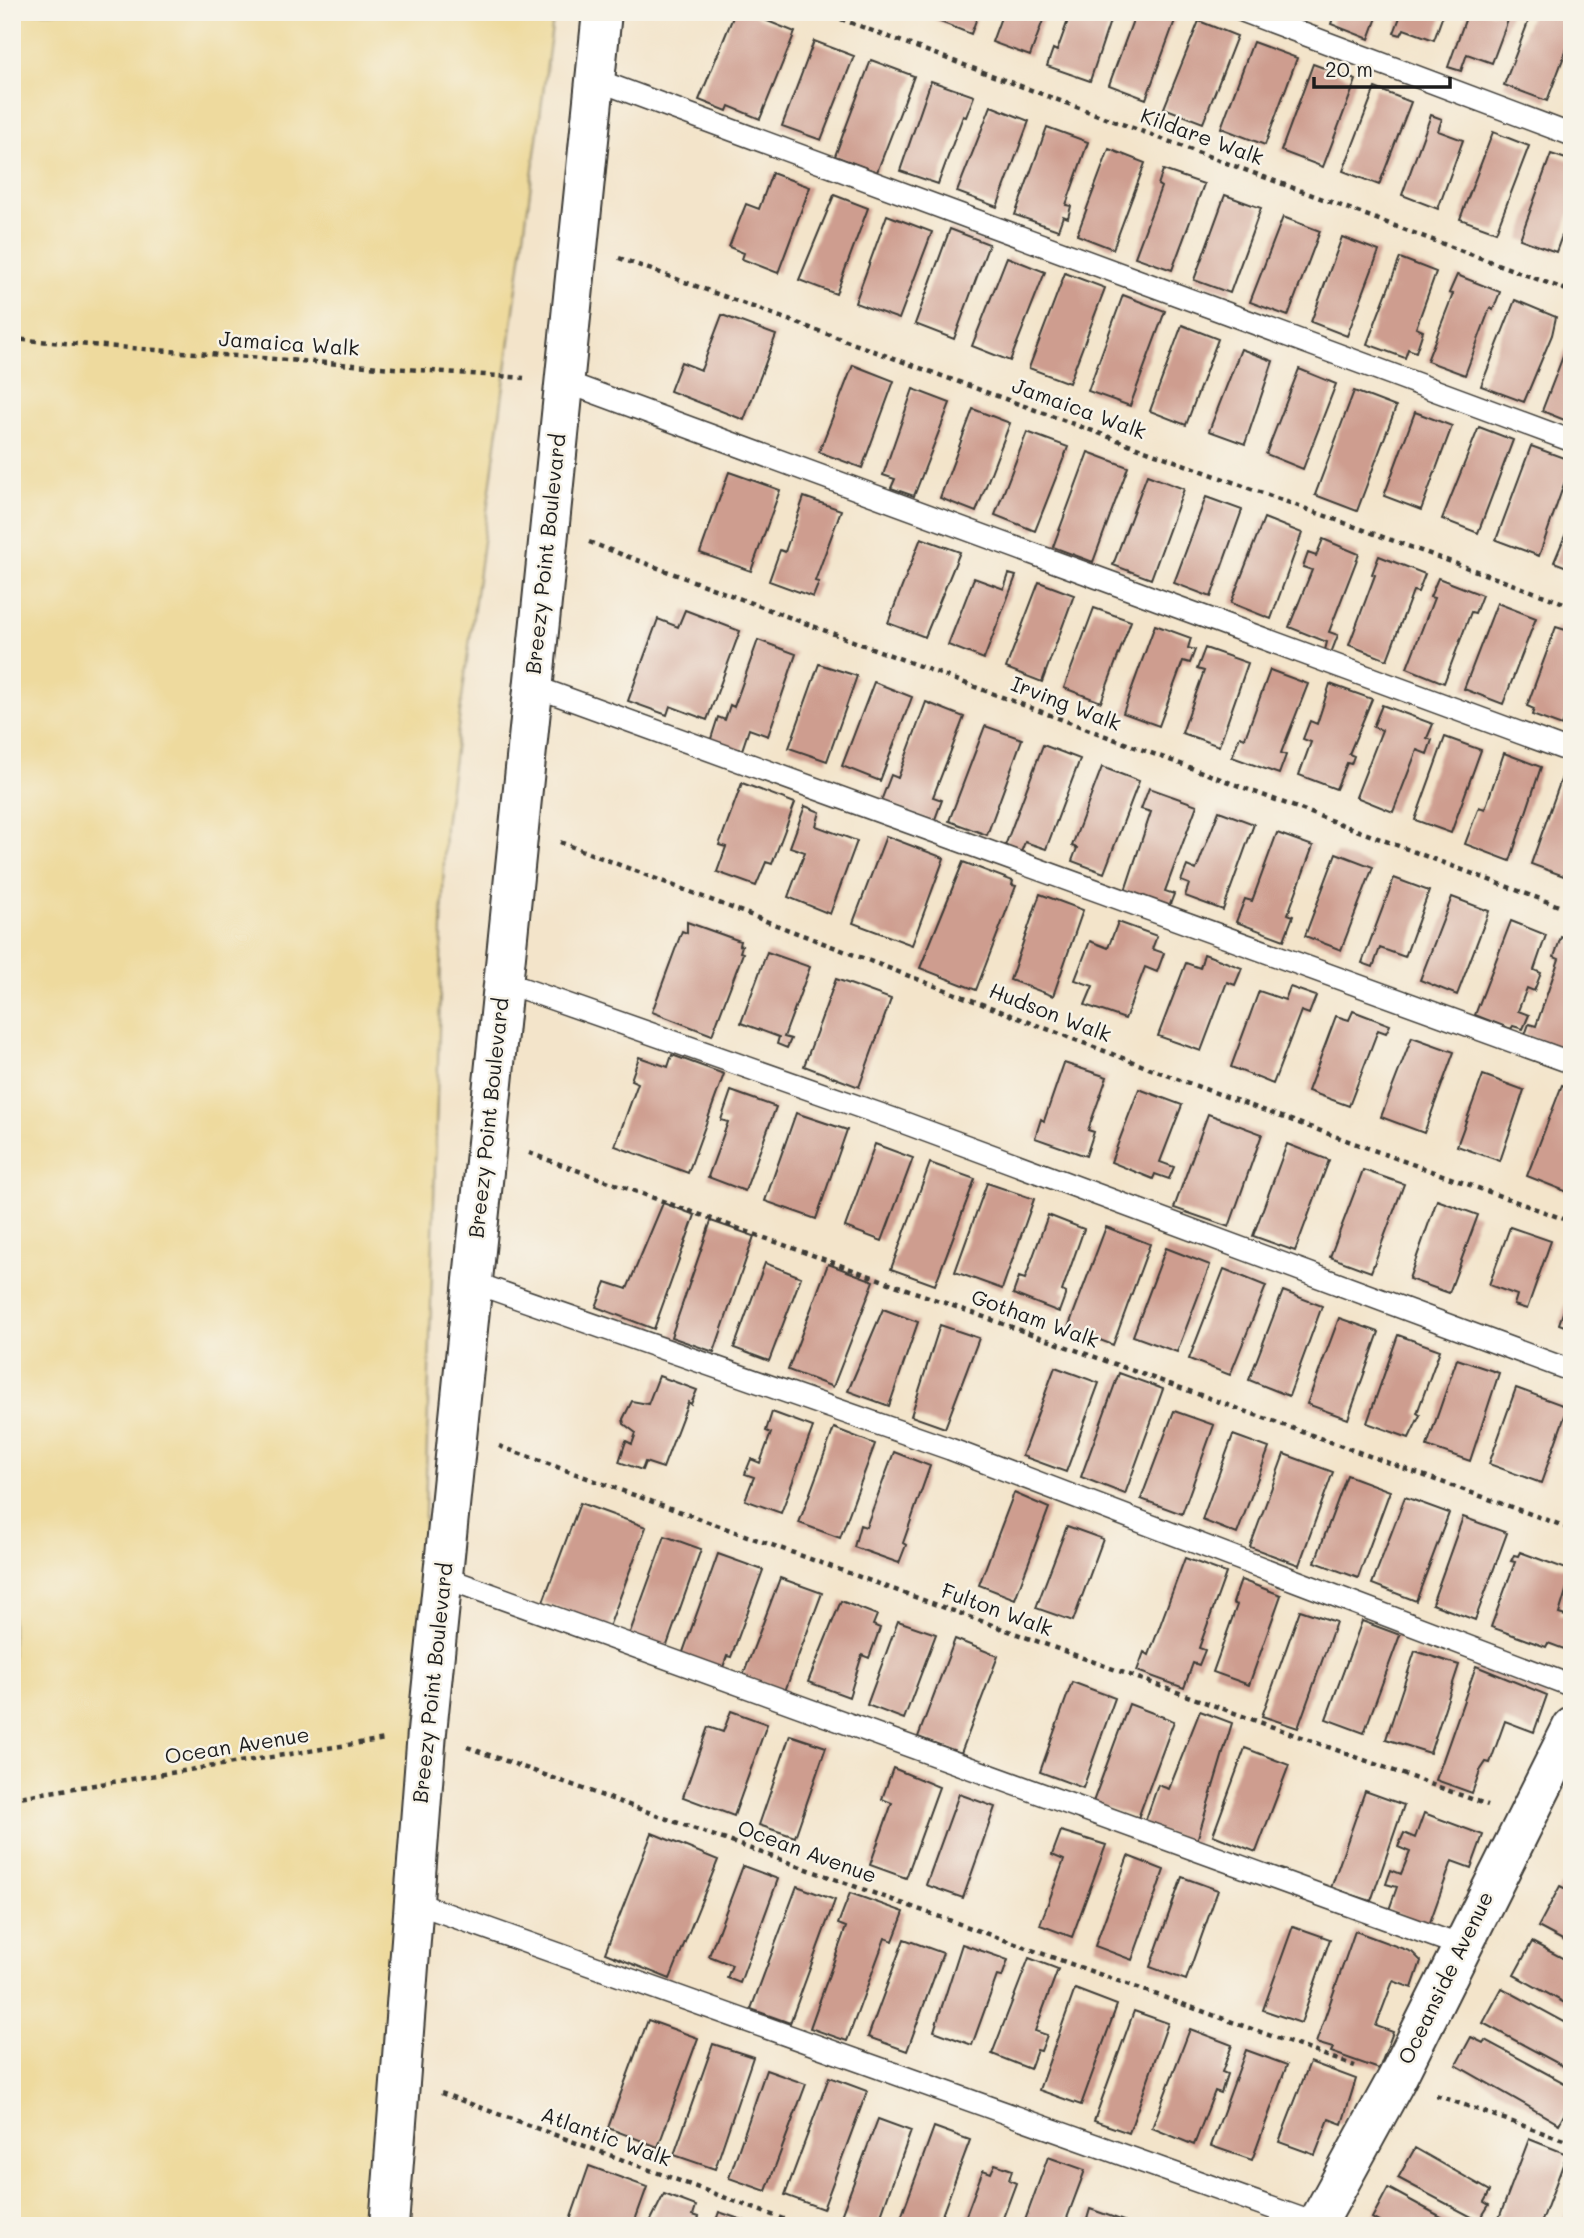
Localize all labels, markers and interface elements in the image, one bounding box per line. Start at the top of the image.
scale bar [1314,46,1451,90]
text: 20 m [1325,55,1373,82]
street label: Kildare Walk [1137,101,1268,170]
street label: Jamaica Walk [218,324,360,361]
street label: Jamaica Walk [1009,371,1150,444]
street label: Breezy Point Boulevard [518,432,571,675]
street label: Irving Walk [1008,669,1125,736]
street label: Hudson Walk [986,976,1115,1047]
street label: Breezy Point Boulevard [461,996,514,1239]
street label: Gotham Walk [968,1282,1103,1353]
street label: Breezy Point Boulevard [405,1561,458,1804]
street label: Fulton Walk [938,1576,1057,1641]
street label: Ocean Avenue [163,1720,311,1769]
street label: Ocean Avenue [734,1813,881,1888]
street label: Oceanside Avenue [1391,1886,1498,2068]
street label: Atlantic Walk [538,2100,675,2172]

